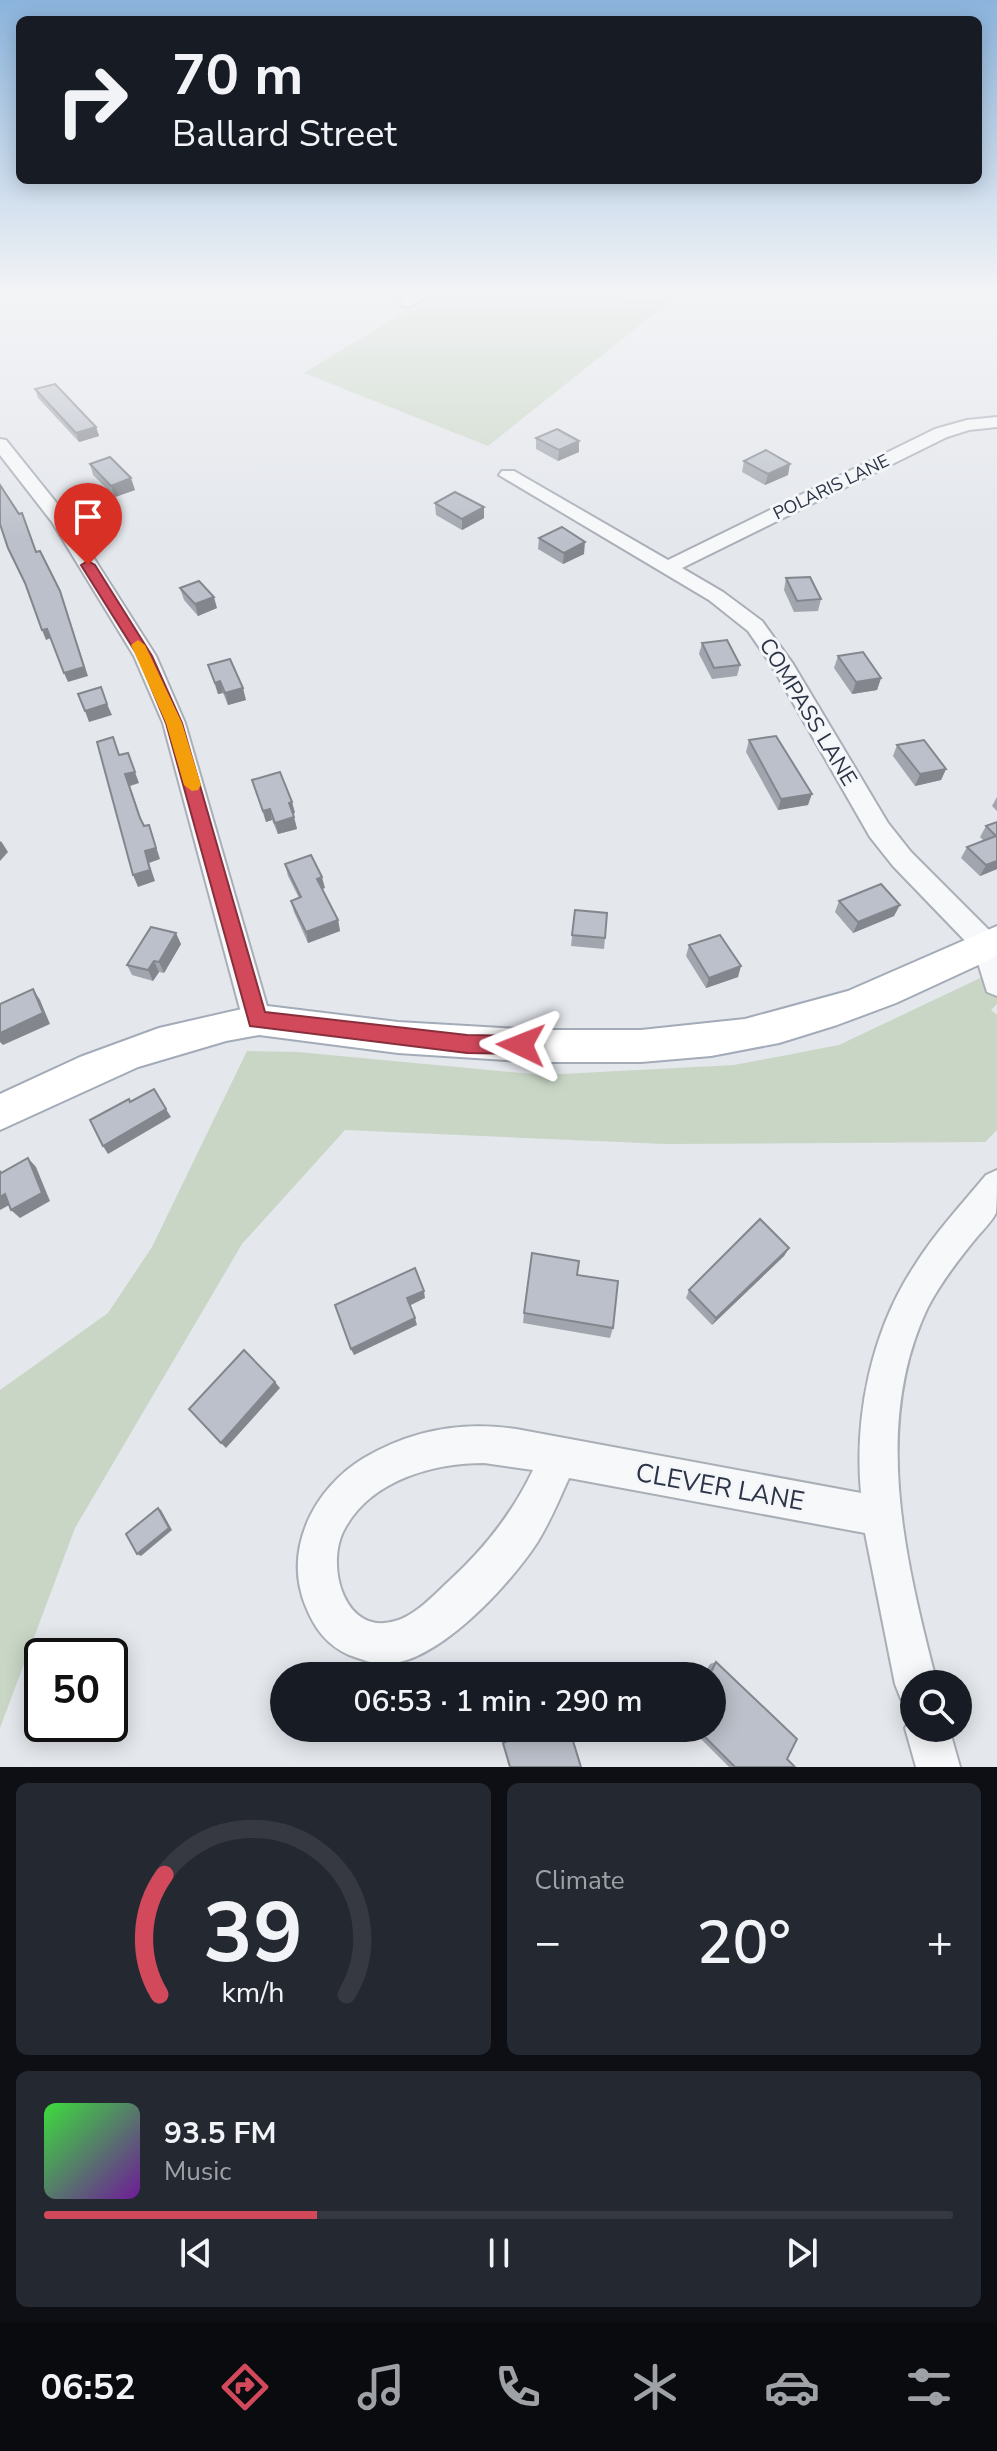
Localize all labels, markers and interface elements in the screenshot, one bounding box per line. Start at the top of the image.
text: 70 m [172,37,303,114]
icon: right [40,48,144,152]
text: Ballard Street [172,110,397,159]
street label: POLARIS LANE [769,449,893,525]
pin [54,483,122,565]
icon: arrive [66,495,110,539]
street label: COMPASS LANE [752,632,864,792]
position arrow [479,1003,563,1087]
street label: CLEVER LANE [633,1455,807,1519]
speed limit sign: 50 [24,1638,128,1742]
map controls [900,1670,972,1742]
button: search [900,1670,972,1742]
text: 06:53 · 1 min · 290 m [353,1681,643,1722]
text: Climate [535,1863,625,1898]
text: 39 [203,1877,303,1990]
text: 20° [697,1902,791,1984]
text: − [535,1913,561,1973]
text: + [927,1913,953,1973]
text: km/h [222,1973,285,2012]
text: 93.5 FM [164,2113,276,2154]
text: Music [164,2154,231,2189]
icon: previous [174,2231,218,2275]
icon: pause [477,2231,521,2275]
icon: next [780,2231,824,2275]
icon: directions [217,2359,273,2415]
icon: music [353,2359,409,2415]
icon: phone [490,2359,546,2415]
icon: climate [627,2359,683,2415]
icon: car [764,2359,820,2415]
icon: filters [901,2359,957,2415]
text: 06:52 [40,2363,136,2412]

